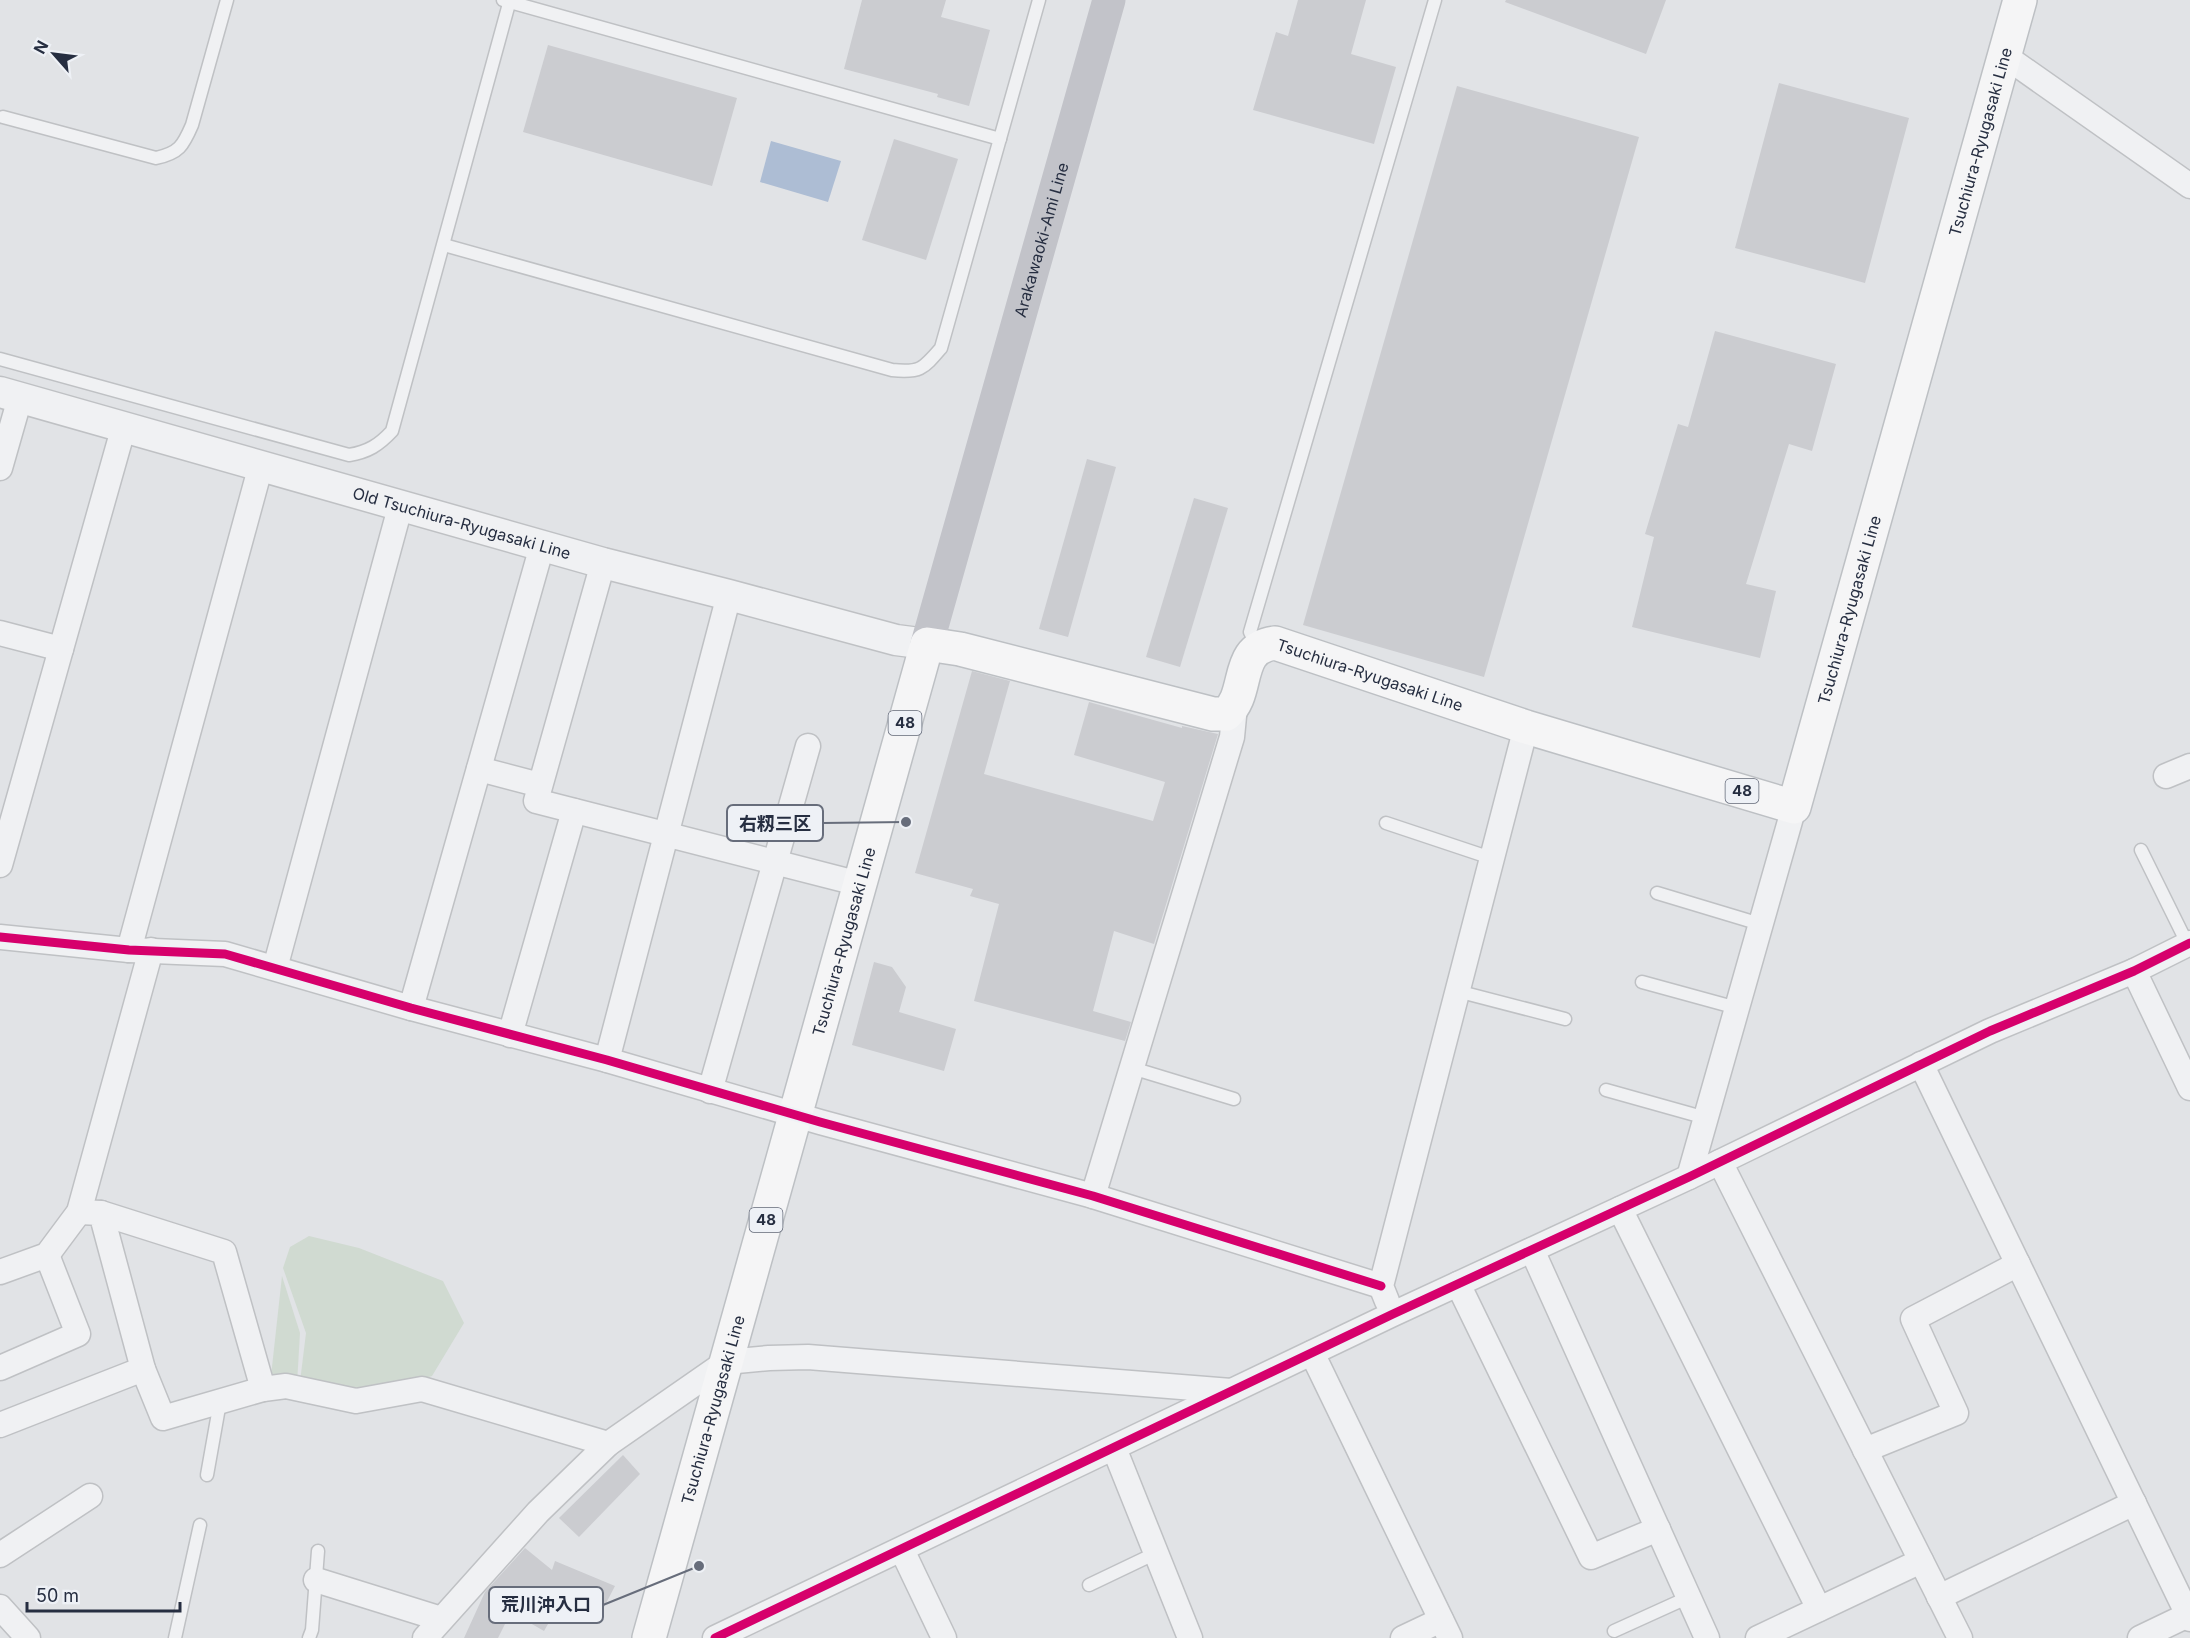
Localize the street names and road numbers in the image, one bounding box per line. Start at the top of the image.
street label: Tsuchiura-Ryugasaki Line [1944,45,2016,239]
street label: Arakawaoki-Ami Line [1010,160,1073,320]
street label: Old Tsuchiura-Ryugasaki Line [351,483,573,563]
street label: Tsuchiura-Ryugasaki Line [1813,513,1885,707]
street label: Tsuchiura-Ryugasaki Line [1274,634,1466,715]
road number: 48 [888,711,922,735]
road number: 48 [1726,779,1758,803]
street label: Tsuchiura-Ryugasaki Line [808,845,880,1038]
road number: 48 [750,1208,783,1232]
street label: Tsuchiura-Ryugasaki Line [677,1313,749,1506]

